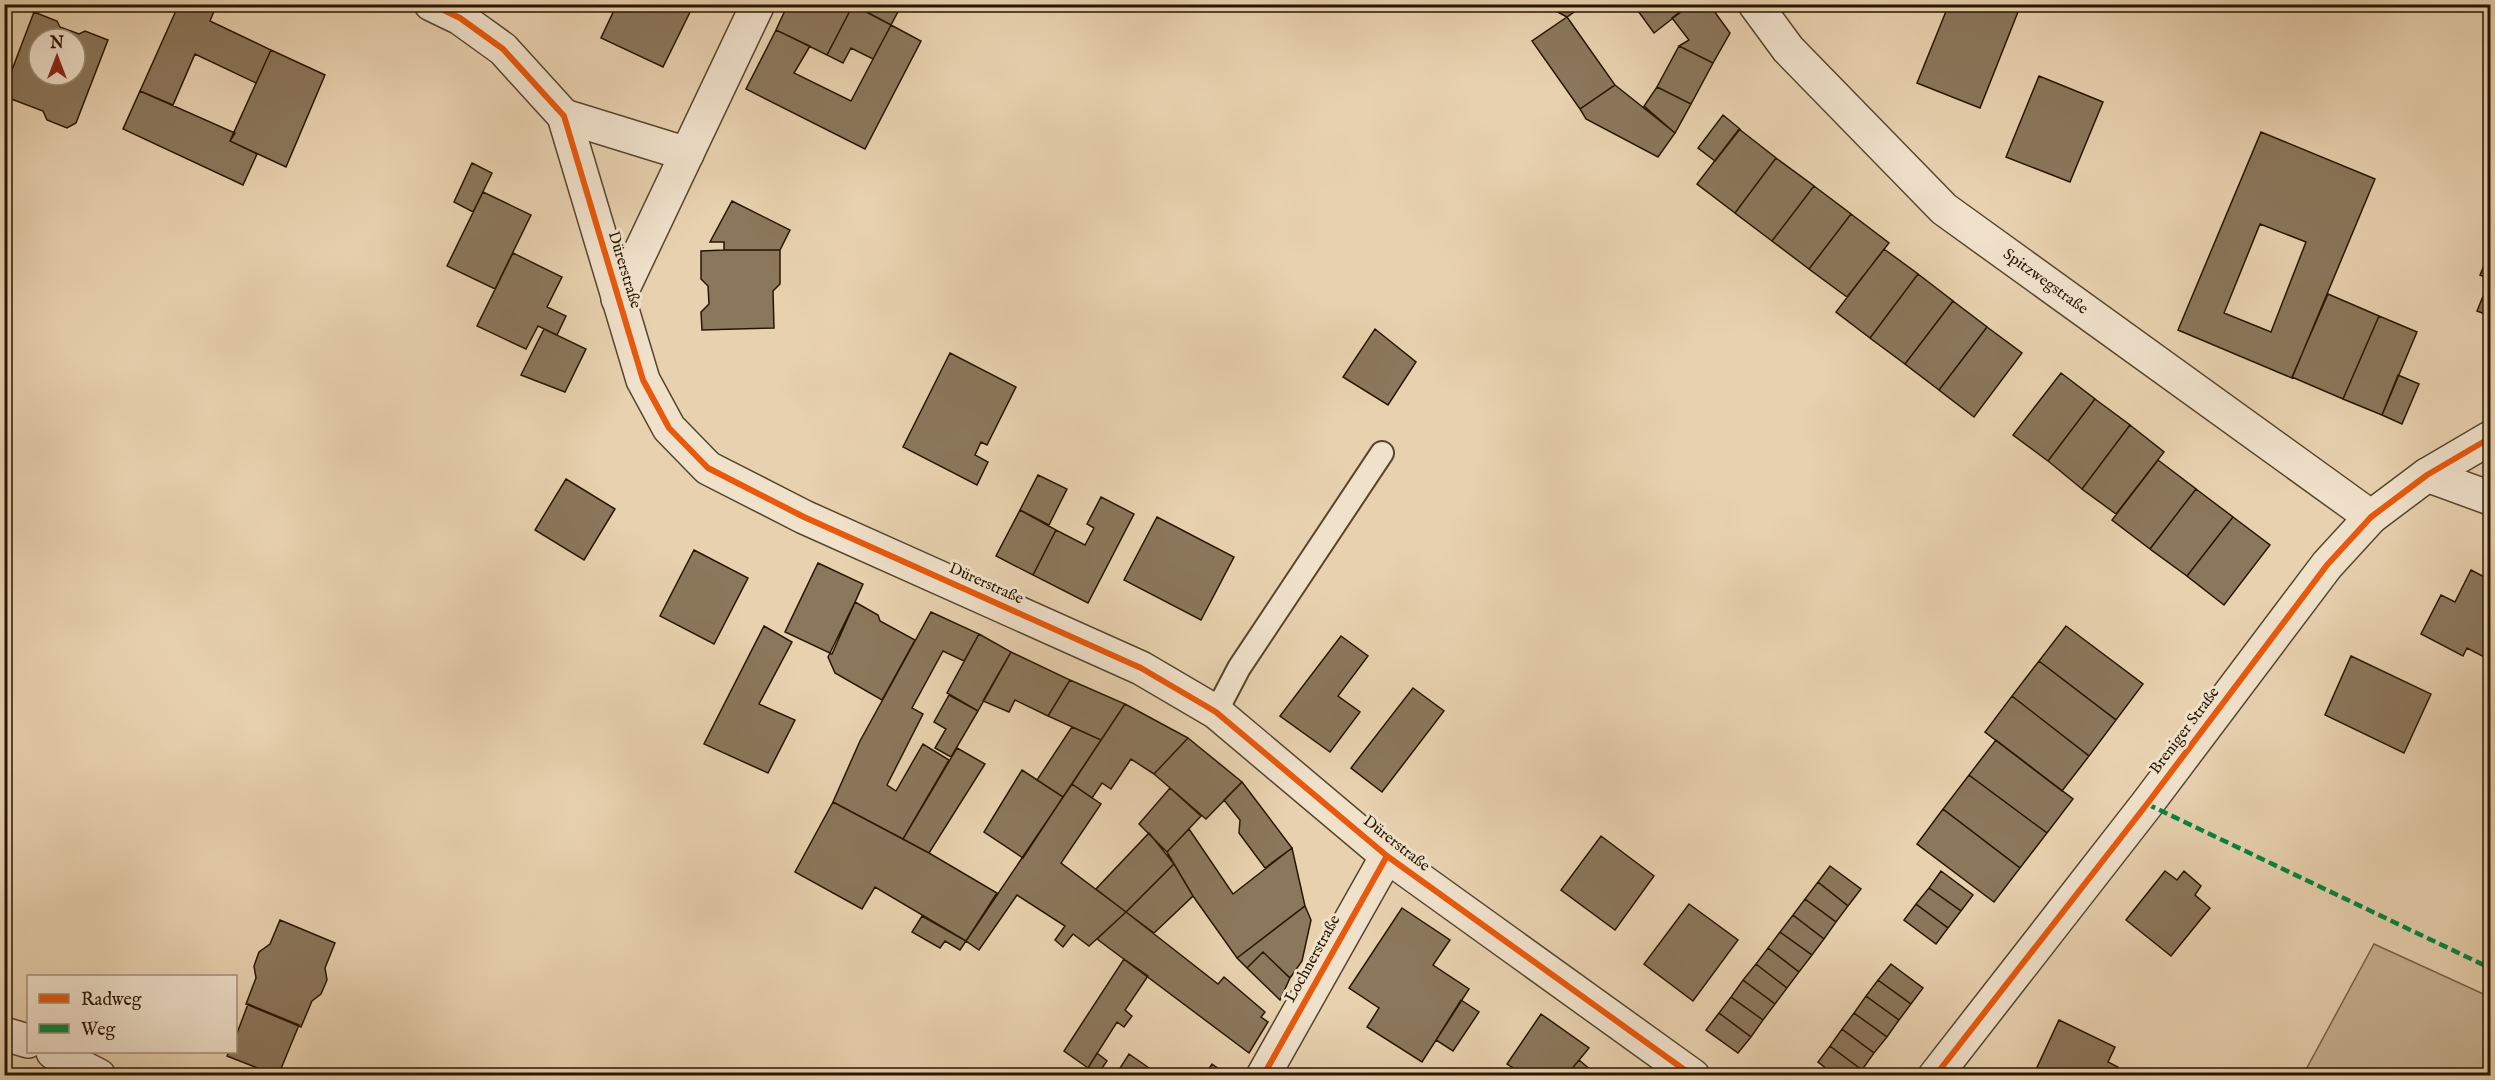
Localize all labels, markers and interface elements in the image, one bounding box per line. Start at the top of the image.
north arrow [27,27,87,87]
text: N [49,34,64,54]
street label: Dürerstraße [603,229,645,311]
street label: Spitzwegstraße [1999,245,2092,319]
street label: Dürerstraße [946,559,1026,609]
street label: Breniger Straße [2146,683,2224,779]
street label: Dürerstraße [1358,812,1434,876]
street label: Lochnerstraße [1281,912,1345,1006]
legend [27,975,237,1053]
text: Radweg [81,989,142,1012]
text: Weg [81,1019,116,1042]

